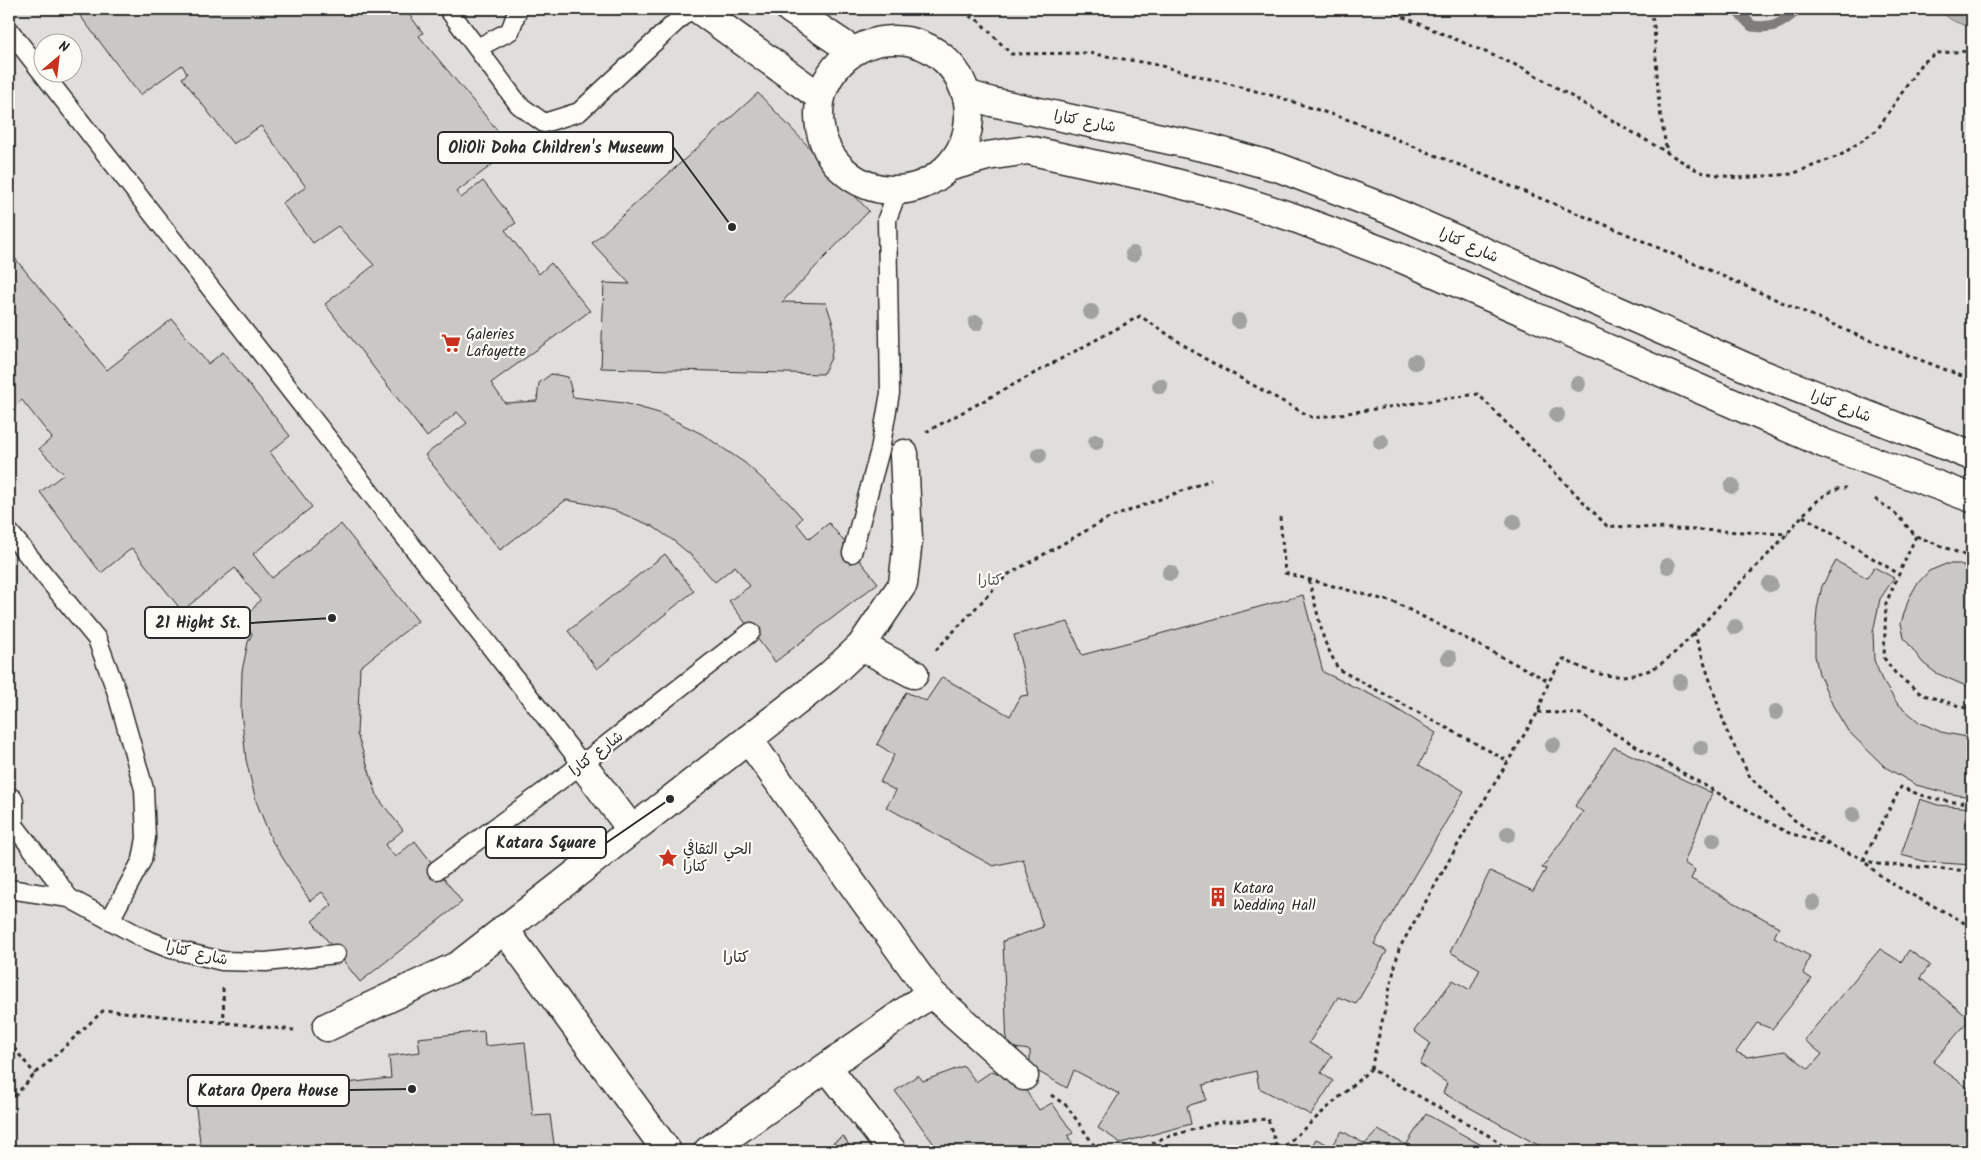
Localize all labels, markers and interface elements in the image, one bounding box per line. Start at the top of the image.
north arrow [32,32,82,82]
text: N [55,36,73,59]
street label: شارع كتارا [1052,104,1118,140]
callout: OliOli Doha Children's Museum [438,132,673,163]
text: OliOli Doha Children's Museum [448,136,664,161]
street label: شارع كتارا [1435,222,1502,270]
place label: Galeries Lafayette [466,323,526,364]
supermarket icon: Galeries Lafayette [440,332,462,354]
street label: شارع كتارا [1807,384,1874,429]
park label: كتارا [978,569,1002,593]
callout: 21 Hight St. [145,607,250,638]
text: 21 Hight St. [156,611,241,636]
street label: شارع كتارا [564,725,629,782]
callout: Katara Square [486,827,606,858]
text: Katara Square [496,831,596,856]
place label: الحي الثقافي كتارا [683,838,752,879]
place icon: الحي الثقافي كتارا [657,847,679,869]
place label: Katara Wedding Hall [1233,877,1316,918]
building icon: Katara Wedding Hall [1207,886,1229,908]
street label: شارع كتارا [163,935,230,973]
district label: كتارا [723,945,749,970]
callout: Katara Opera House [188,1075,349,1106]
text: Katara Opera House [198,1079,338,1104]

